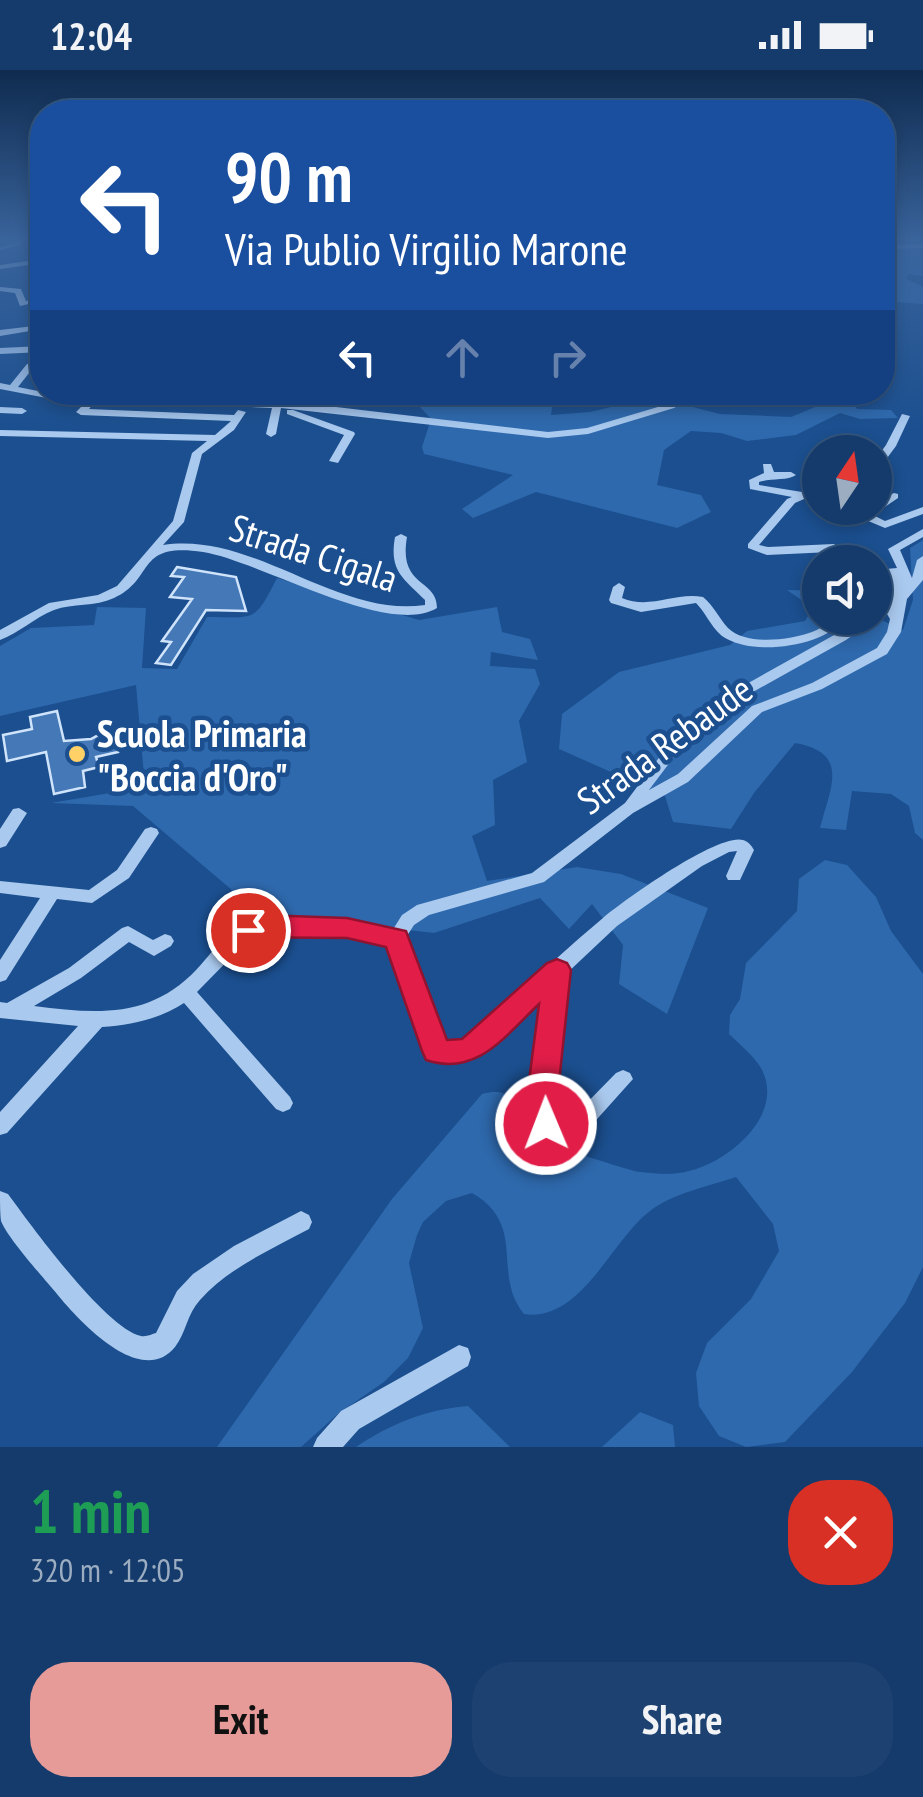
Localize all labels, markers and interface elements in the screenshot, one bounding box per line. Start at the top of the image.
text: 12:04 [50,11,132,60]
text: 90 m [225,131,353,221]
icon: left [60,140,190,270]
text: Via Publio Virgilio Marone [225,219,628,277]
icon: left [330,330,385,385]
icon: ahead [435,330,490,385]
icon: right [540,330,595,385]
north arrow [802,435,892,525]
map controls [802,435,892,635]
street label: Strada Cigala [224,502,404,602]
button: sound [802,545,892,635]
street label: Strada Rebaude [567,664,761,824]
place label: Scuola Primaria "Boccia d'Oro" [97,708,307,801]
marker: Scuola Primaria "Boccia d'Oro" [66,743,88,765]
pin [206,888,291,973]
icon: arrive [221,903,276,958]
position arrow [494,1072,598,1176]
text: 1 min [30,1472,151,1550]
button: close [788,1480,893,1585]
text: 320 m · 12:05 [30,1549,185,1591]
button: Exit [30,1662,452,1777]
button: Share [472,1662,893,1777]

